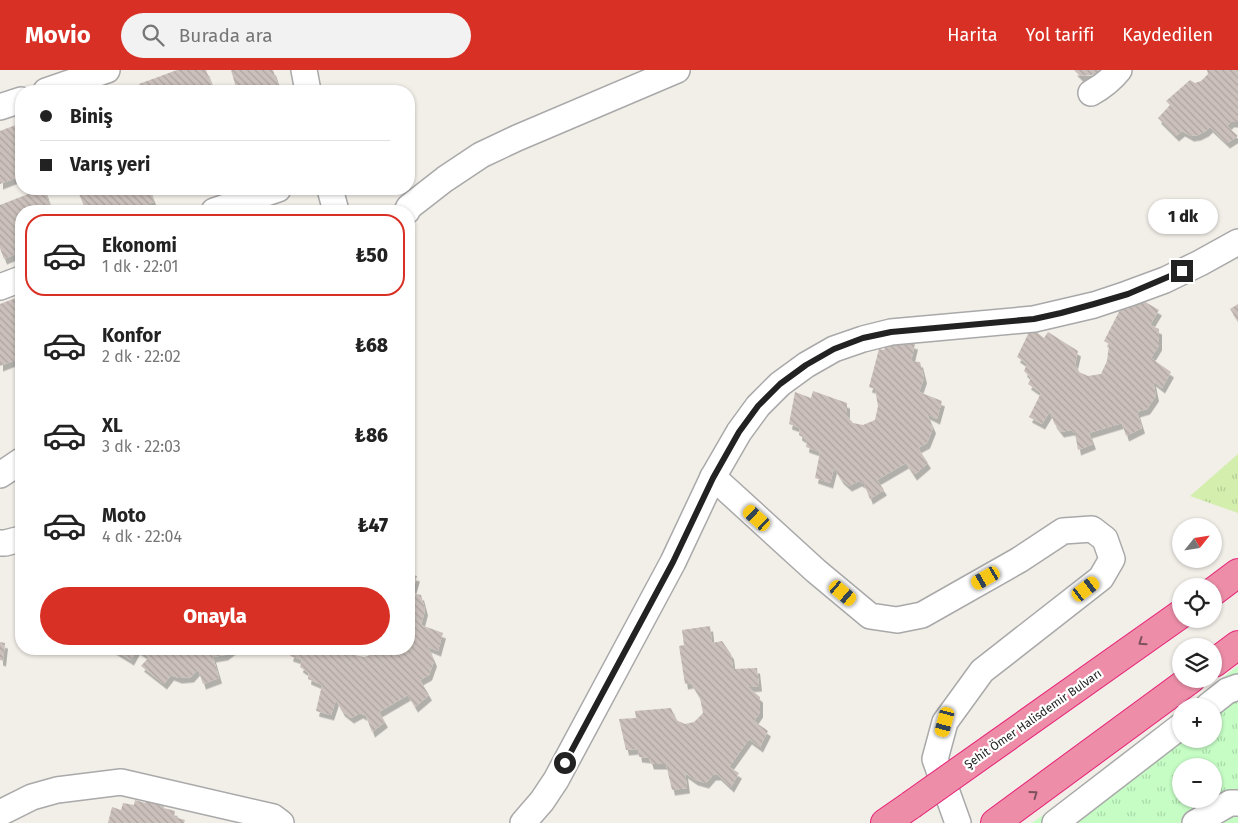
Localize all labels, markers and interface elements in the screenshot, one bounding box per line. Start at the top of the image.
search box [121,13,471,58]
text: Movio [25,21,91,49]
icon: search [139,21,167,49]
text: Burada ara [179,24,273,47]
text: Harita [947,24,998,46]
text: Yol tarifi [1026,24,1094,46]
text: Kaydedilen [1122,24,1213,46]
text: Biniş [70,105,113,128]
text: Varış yeri [70,153,150,176]
callout: 1 dk [1147,198,1217,234]
text: 1 dk [1168,207,1198,226]
icon: car [42,233,87,278]
text: Ekonomi [102,234,177,257]
text: ₺50 [356,244,388,267]
text: 1 dk · 22:01 [102,257,178,276]
route end [1171,260,1193,282]
icon: car [42,323,87,368]
text: Konfor [102,324,161,347]
text: ₺68 [355,334,388,357]
text: 2 dk · 22:02 [102,347,181,366]
icon: car [42,413,87,458]
text: XL [102,414,123,437]
text: ₺86 [355,424,388,447]
text: 3 dk · 22:03 [102,437,181,456]
car [740,502,773,534]
icon: car [42,503,87,548]
text: Moto [102,504,146,527]
text: ₺47 [358,514,388,537]
north arrow [1172,518,1222,568]
map controls [1172,518,1222,808]
text: 4 dk · 22:04 [102,527,182,546]
car [969,564,1002,592]
car [1069,574,1102,604]
car [826,578,859,608]
button: locate [1172,578,1222,628]
button: Onayla [40,587,390,645]
one-way arrow [1138,636,1147,645]
button: layers [1172,638,1222,688]
street label: Şehit Ömer Halisdemir Bulvarı [961,665,1104,772]
button: + [1172,698,1222,748]
car [933,706,956,738]
route start [554,752,576,774]
button: − [1172,758,1222,808]
one-way arrow [1028,791,1038,800]

